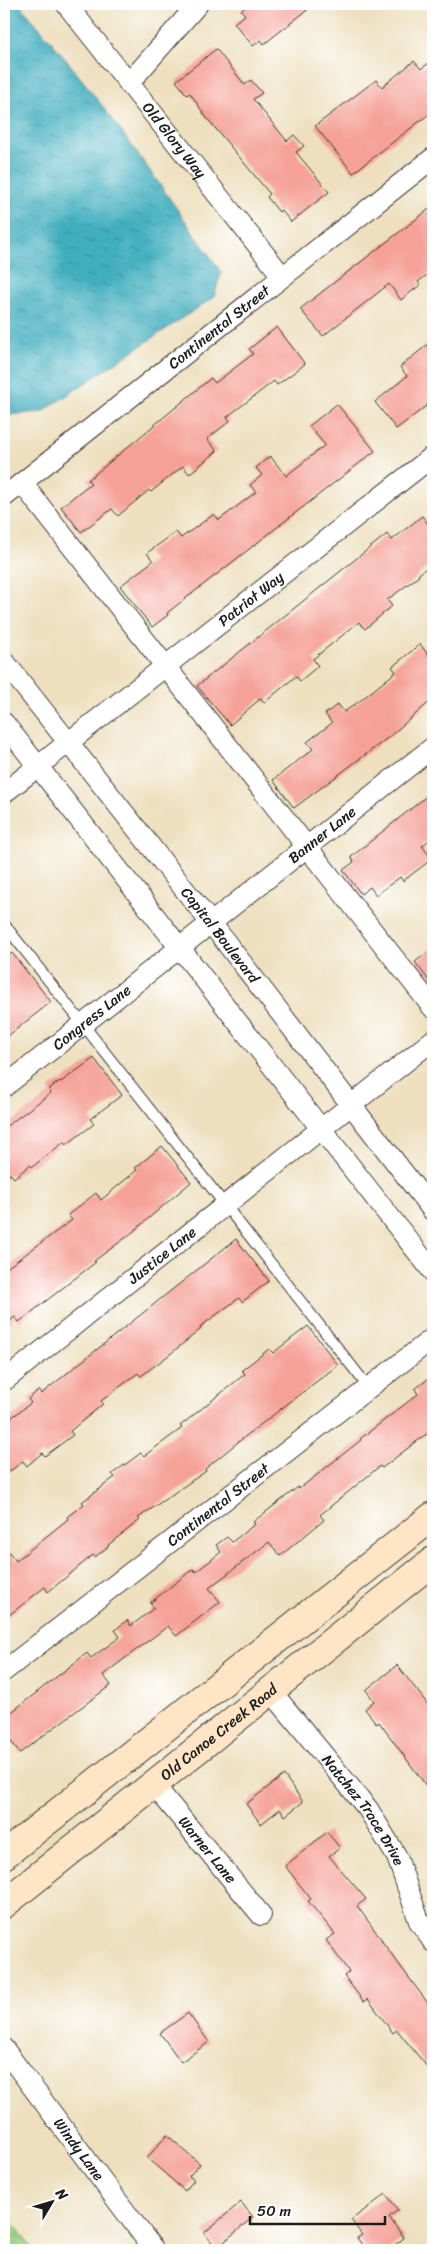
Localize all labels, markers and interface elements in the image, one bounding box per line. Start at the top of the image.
street label: Old Glory Way [135,96,213,185]
street label: Continental Street [162,278,277,376]
street label: Patriot Way [212,565,290,633]
street label: Banner Lane [282,799,362,870]
street label: Capital Boulevard [174,881,267,990]
street label: Congress Lane [47,978,137,1057]
street label: Justice Lane [121,1220,202,1292]
street label: Continental Street [161,1456,276,1553]
street label: Old Canoe Creek Road [154,1676,284,1787]
street label: Natchez Trace Drive [315,1748,412,1869]
street label: Warner Lane [171,1810,243,1890]
street label: Windy Lane [46,2112,111,2186]
north arrow [28,2176,78,2226]
text: N [48,2182,75,2206]
scale bar [250,2194,384,2226]
text: 50 m [257,2198,292,2224]

